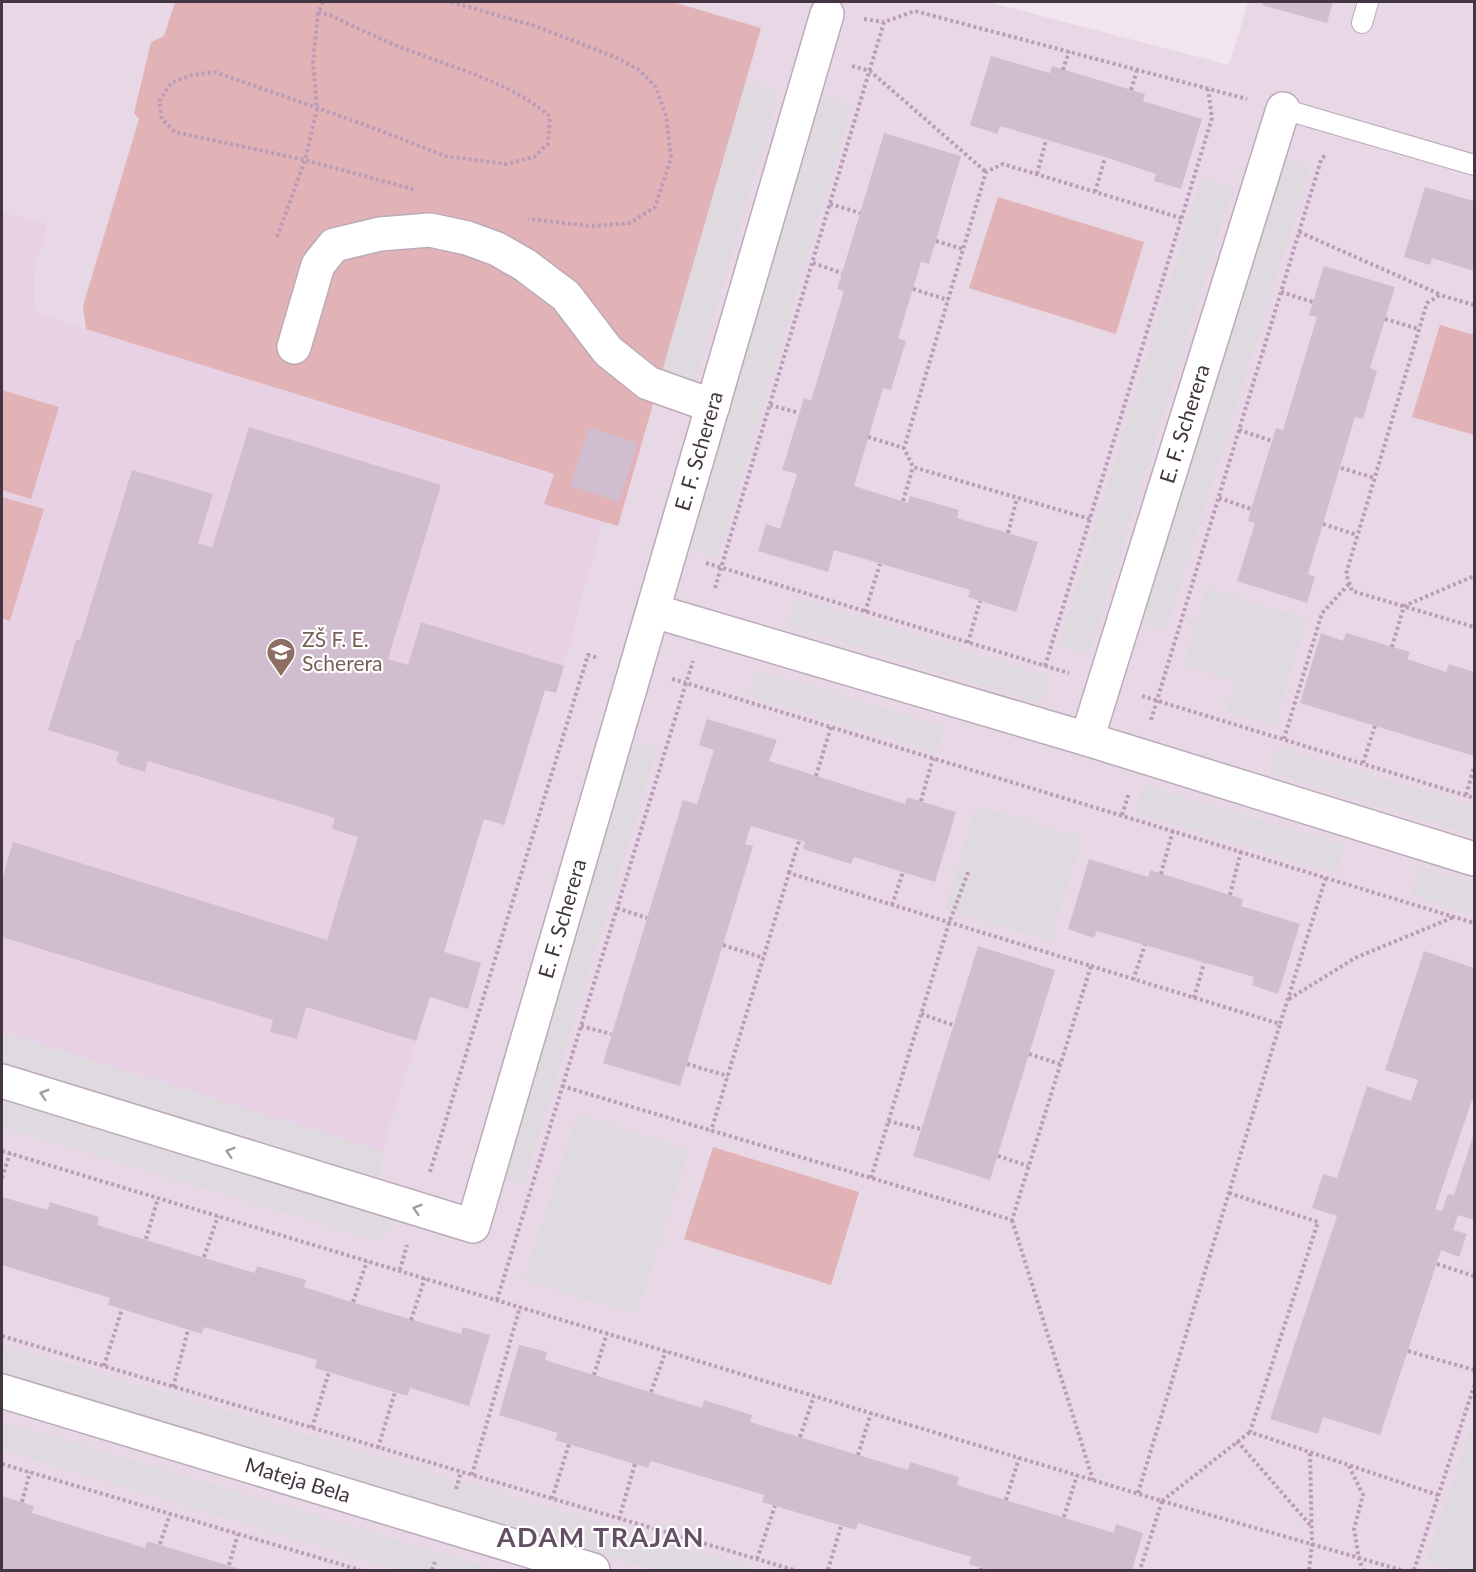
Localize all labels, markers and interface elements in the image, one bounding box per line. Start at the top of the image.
street label: E. F. Scherera [1153,361,1214,486]
street label: E. F. Scherera [669,388,727,513]
place label: ZŠ F. E. Scherera [302,626,382,675]
school or university icon: ZŠ F. E. Scherera [265,636,297,678]
street label: E. F. Scherera [532,856,591,981]
one-way arrow [39,1089,50,1101]
one-way arrow [225,1147,236,1159]
one-way arrow [412,1204,423,1216]
street label: Mateja Bela [242,1451,354,1507]
district label: ADAM TRAJAN [496,1520,705,1553]

